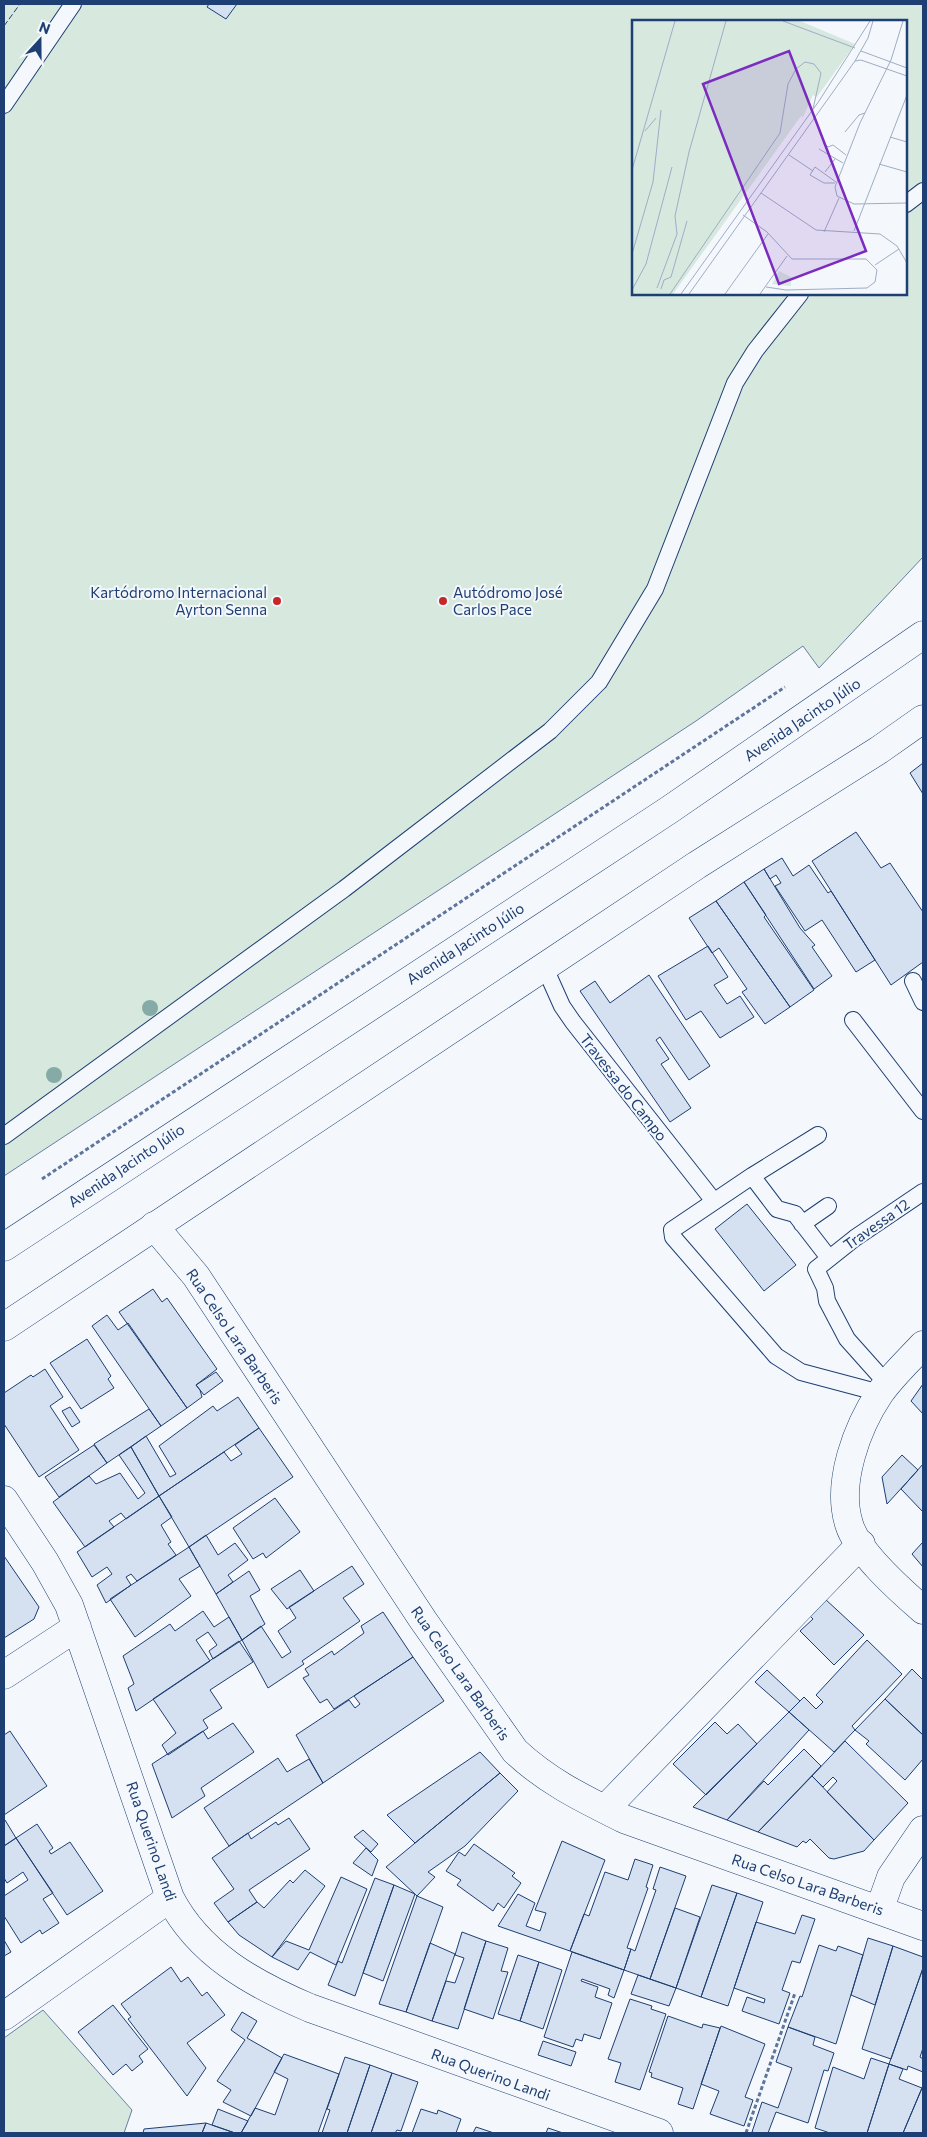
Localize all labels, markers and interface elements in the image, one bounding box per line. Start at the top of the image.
north arrow [15,15,65,65]
text: N [37,18,53,37]
inset map [632,20,907,295]
place label: Kartódromo Internacional Ayrton Senna [90,583,267,618]
place label: Autódromo José Carlos Pace [453,583,563,618]
marker: Kartódromo Internacional Ayrton Senna [271,595,283,607]
marker: Autódromo José Carlos Pace [437,595,449,607]
street label: Avenida Jacinto Júlio [740,673,864,765]
street label: Avenida Jacinto Júlio [403,898,527,988]
street label: Travessa do Campo [577,1030,671,1144]
street label: Avenida Jacinto Júlio [64,1119,188,1211]
street label: Travessa 12 [840,1195,912,1253]
street label: Rua Celso Lara Barberis [183,1265,287,1407]
street label: Rua Celso Lara Barberis [408,1602,514,1744]
street label: Rua Querino Landi [123,1779,181,1903]
street label: Rua Celso Lara Barberis [730,1849,887,1919]
street label: Rua Querino Landi [429,2044,553,2104]

